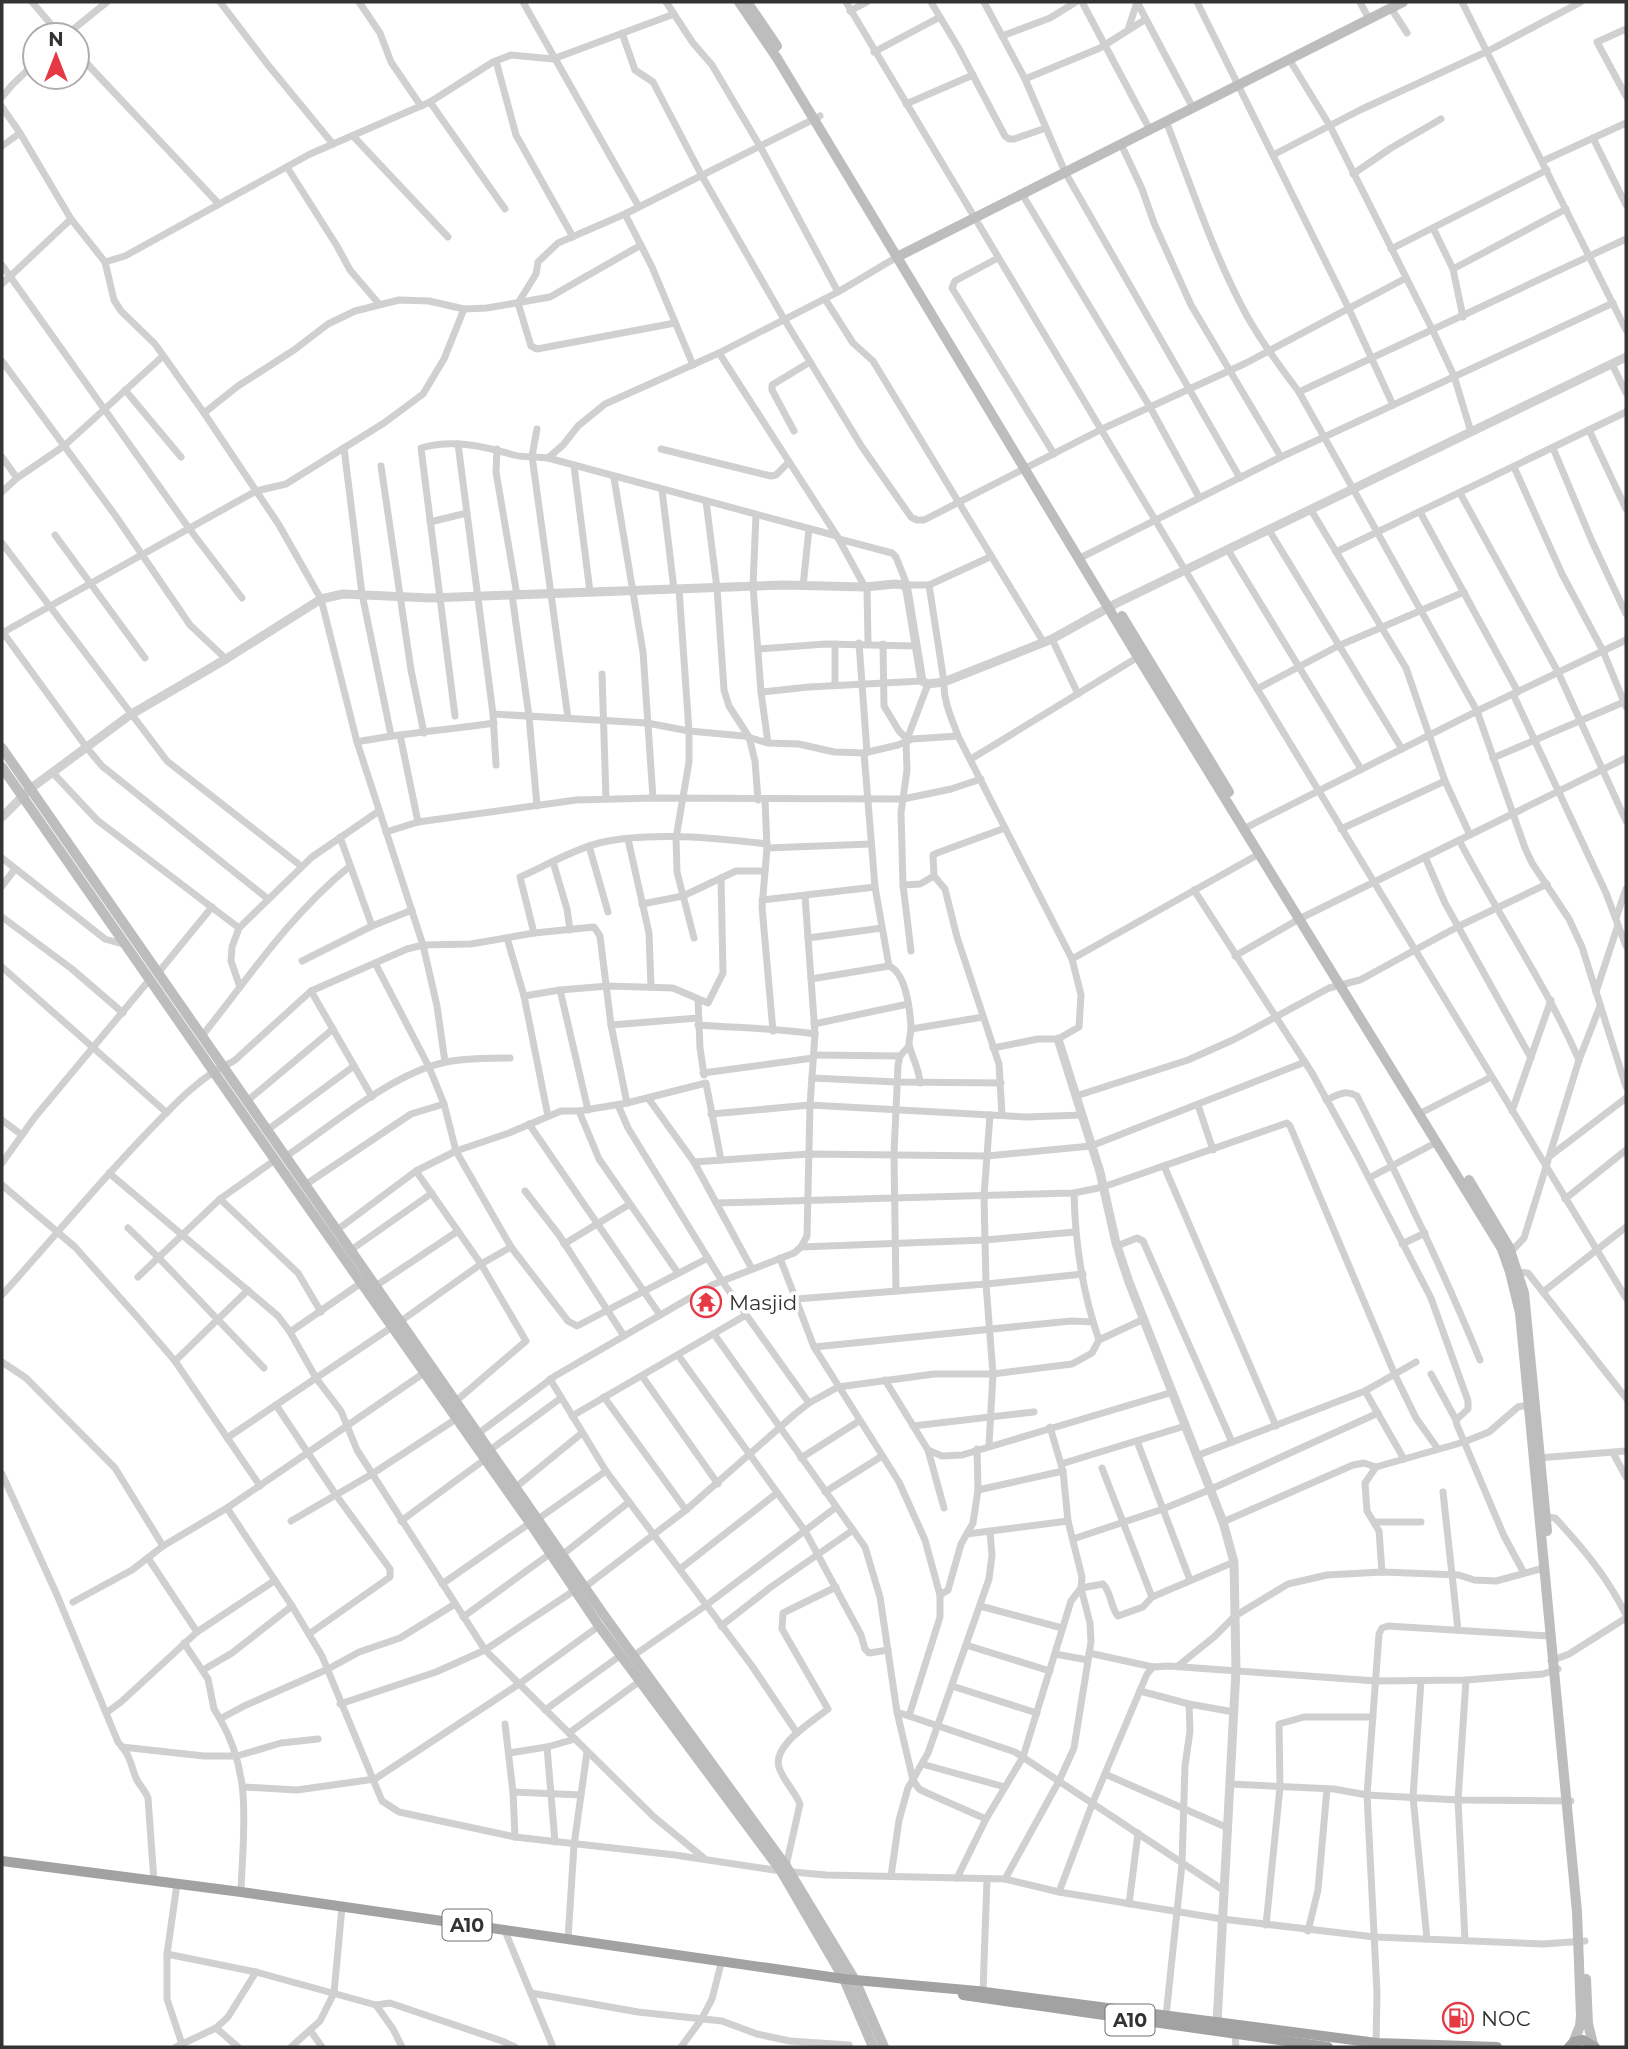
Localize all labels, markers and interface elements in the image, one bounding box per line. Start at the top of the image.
north arrow [21,21,91,91]
text: N [48,28,64,51]
temple icon: Masjid [689,1285,723,1319]
place label: Masjid [729,1290,797,1315]
road number: A10 [442,1910,491,1940]
fuel station icon: NOC [1441,2001,1475,2035]
road number: A10 [1106,2004,1154,2036]
place label: NOC [1481,2006,1531,2031]

